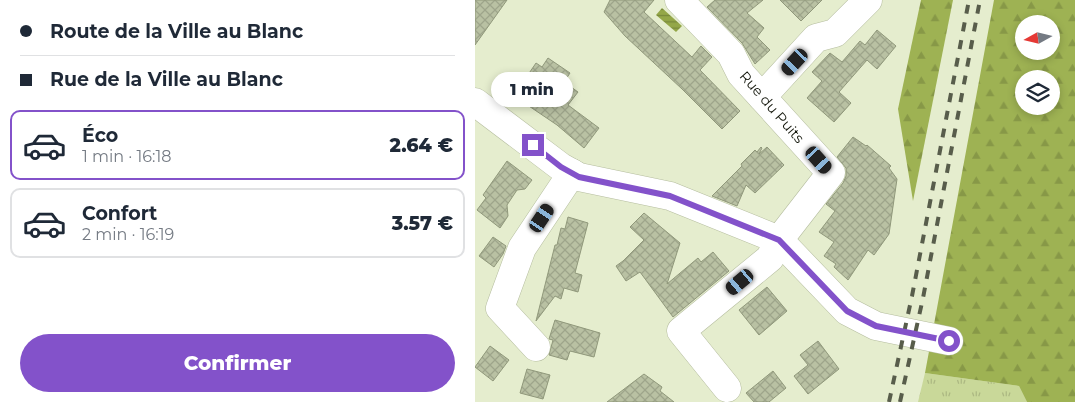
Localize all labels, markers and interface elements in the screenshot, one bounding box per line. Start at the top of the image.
north arrow [1015,15,1060,60]
map controls [1015,15,1060,115]
text: Route de la Ville au Blanc [50,20,303,43]
car [779,46,810,78]
street label: Rue du Puits [736,67,808,147]
text: Rue de la Ville au Blanc [50,68,283,91]
button: layers [1015,70,1060,115]
callout: 1 min [492,72,574,108]
text: 1 min [510,80,554,99]
icon: car [22,123,67,168]
text: Éco [82,124,118,147]
text: 2.64 € [390,134,453,157]
route end [522,134,544,156]
car [803,144,834,176]
text: 1 min · 16:18 [82,147,171,166]
icon: car [22,201,67,246]
car [527,201,556,235]
text: Confort [82,202,157,225]
text: 3.57 € [392,212,453,235]
text: 2 min · 16:19 [82,225,174,244]
car [723,267,756,297]
route start [938,330,960,352]
button: Confirmer [20,334,455,392]

